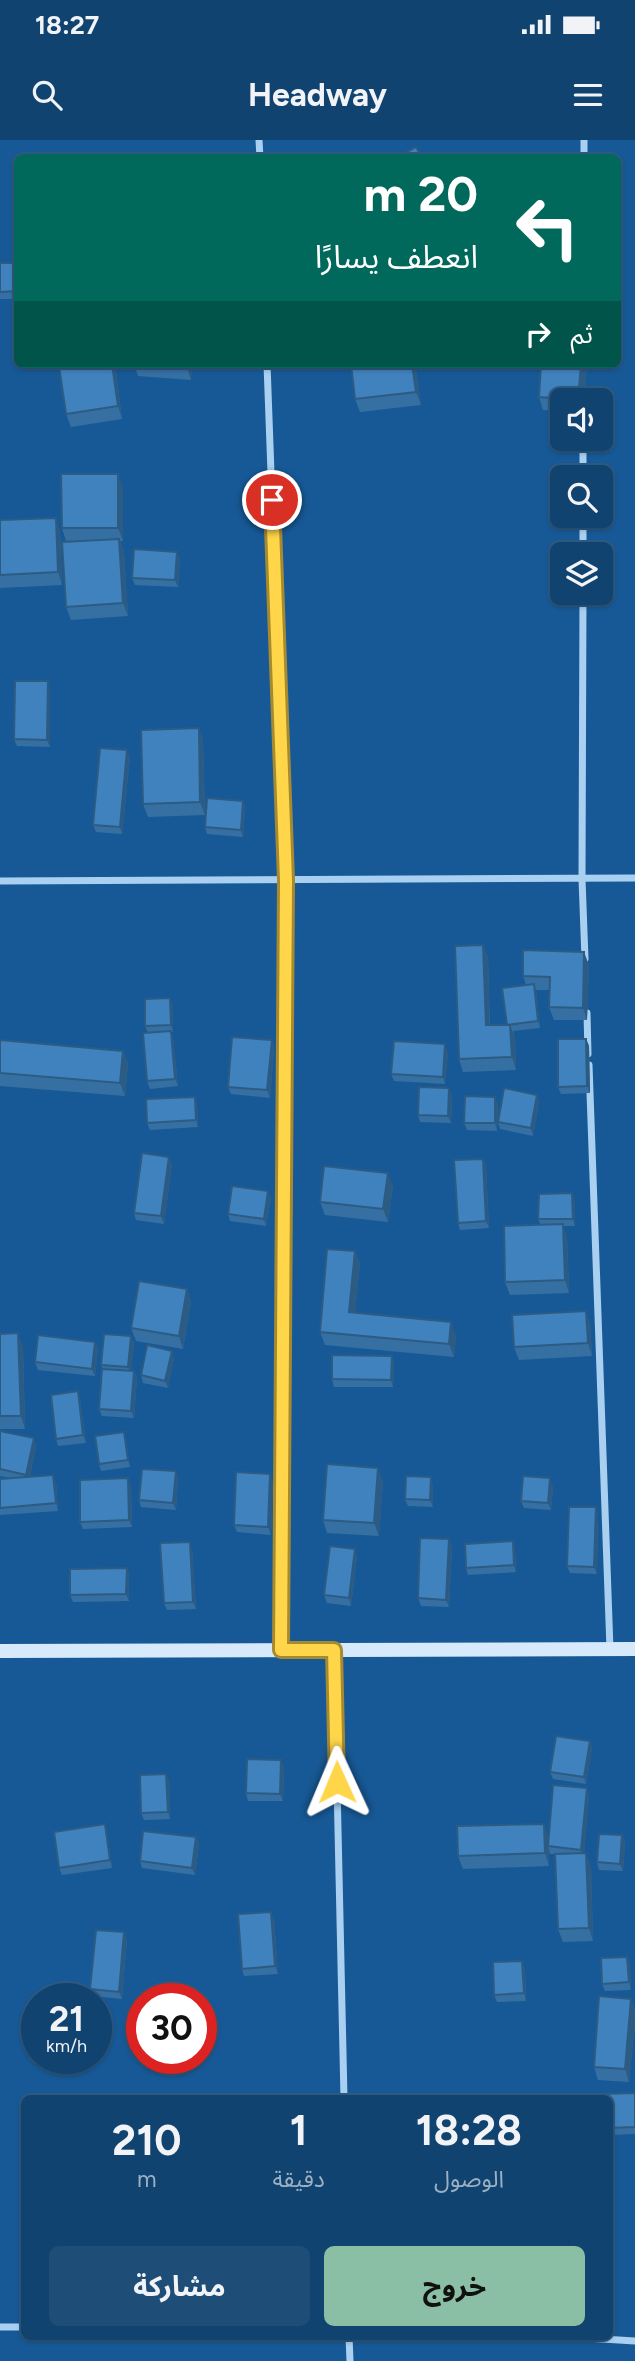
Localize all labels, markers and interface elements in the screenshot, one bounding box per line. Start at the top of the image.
text: 18:27 [35,9,99,41]
icon: search [28,76,66,114]
text: Headway [248,76,387,114]
icon: menu [569,76,607,114]
text: 20 m [363,164,478,223]
icon: left [502,182,593,273]
text: انعطف يسارًا [315,238,478,276]
icon: right [519,315,557,353]
text: ثم [571,318,593,350]
map controls [550,388,613,605]
button: sound [550,388,613,451]
button: search [550,465,613,528]
pin [242,470,302,530]
icon: arrive [253,481,291,519]
button: layers [550,542,613,605]
position arrow [300,1745,374,1819]
speed limit sign: 30 [126,1983,217,2074]
text: 21 [49,1998,84,2040]
text: km/h [46,2035,87,2057]
text: 1 [290,2105,307,2156]
text: 18:28 [416,2105,522,2156]
text: 210 [112,2115,181,2166]
text: m [137,2165,157,2193]
text: دقيقة [272,2165,325,2193]
text: الوصول [434,2165,504,2193]
button: مشاركة [49,2246,310,2326]
button: خروج [324,2246,585,2326]

